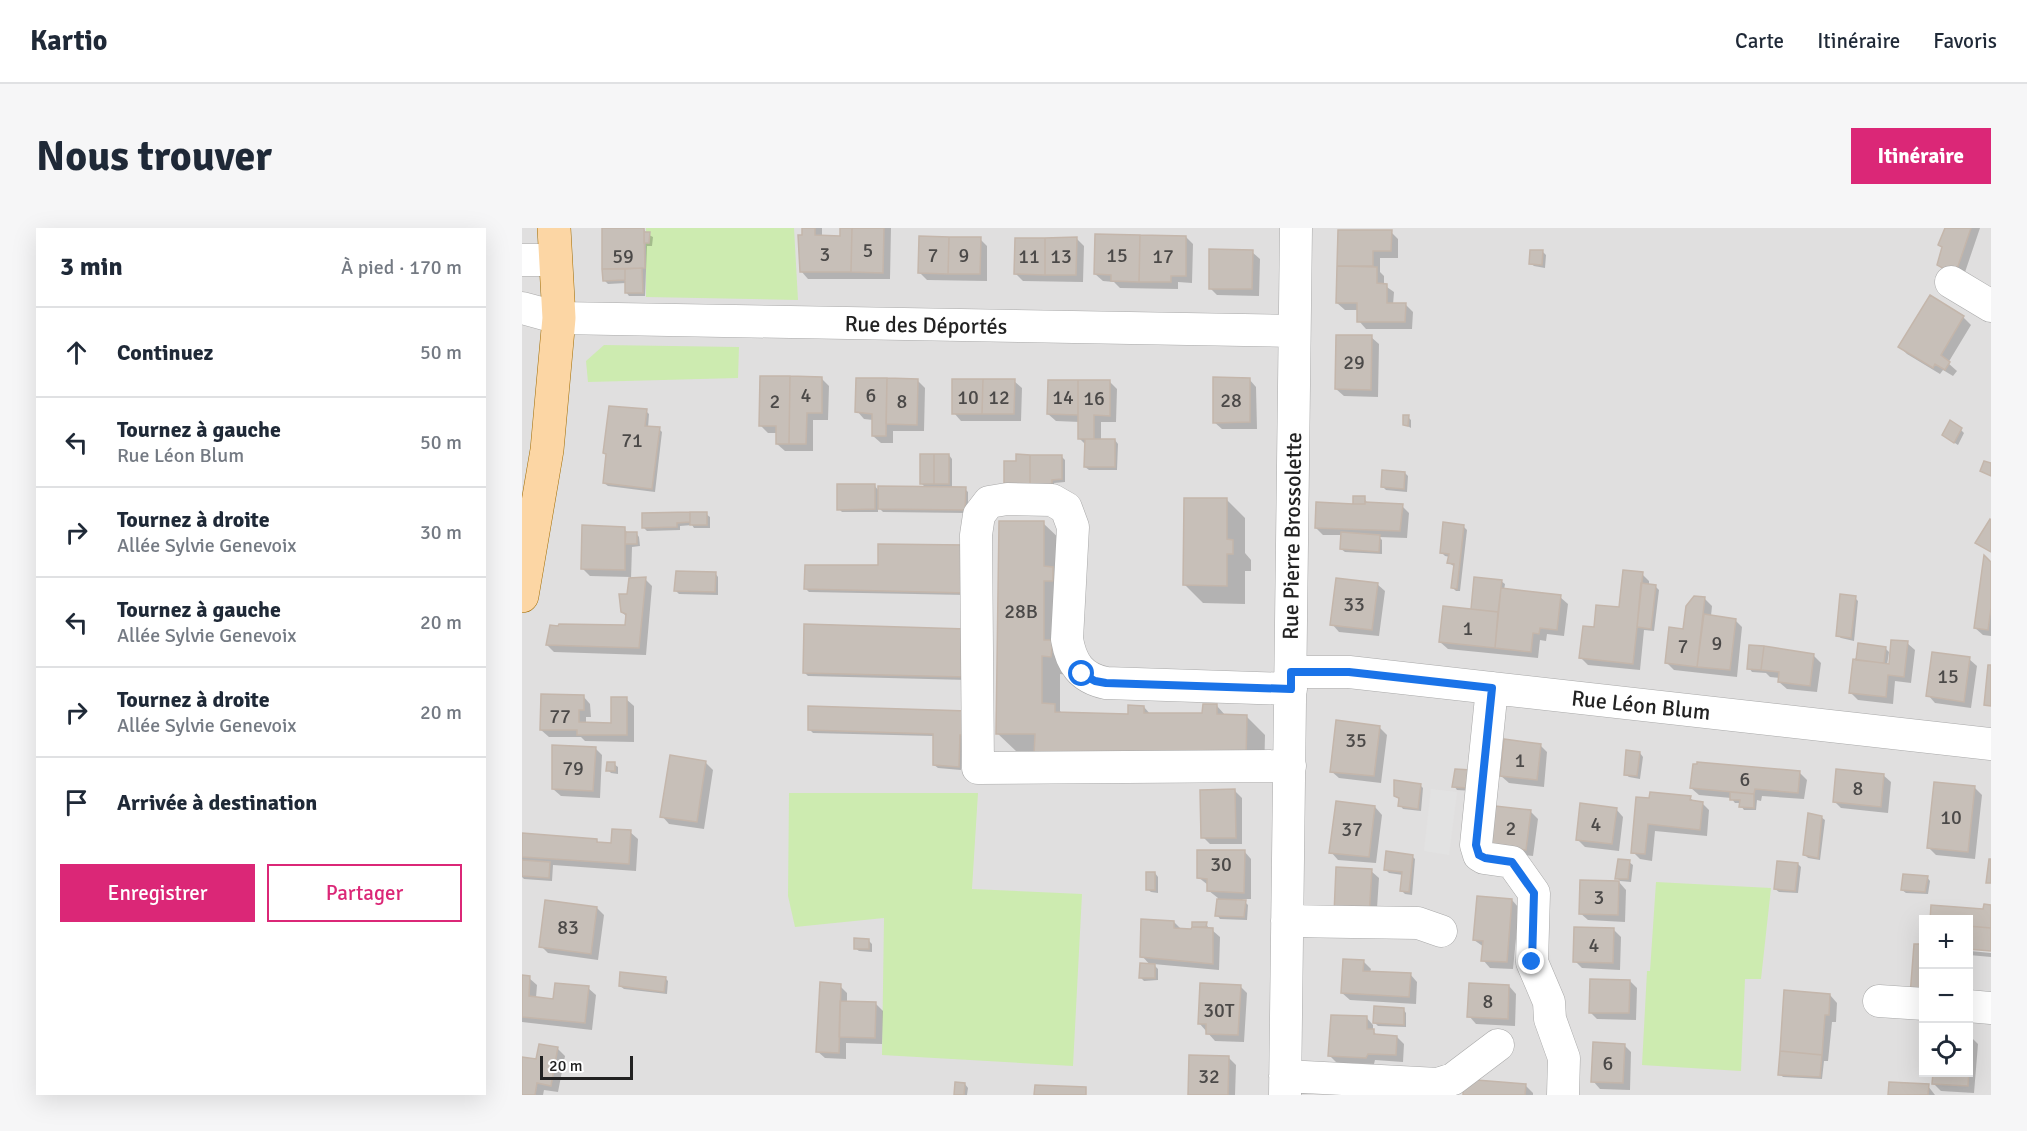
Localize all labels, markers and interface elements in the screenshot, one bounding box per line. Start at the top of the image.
text: Kartio [30,24,107,58]
text: Carte [1735,28,1784,54]
text: Itinéraire [1817,28,1900,54]
text: Favoris [1933,28,1997,54]
button: Itinéraire [1851,128,1991,184]
text: Nous trouver [36,131,272,182]
house number: 5 [863,238,873,263]
house number: 3 [820,242,830,267]
house number: 7 [928,243,938,268]
house number: 9 [959,243,969,268]
house number: 15 [1106,243,1128,268]
house number: 59 [612,244,634,269]
house number: 11 [1018,244,1040,269]
house number: 13 [1050,244,1072,269]
house number: 17 [1152,244,1174,269]
text: 3 min [60,251,123,283]
text: À pied · 170 m [341,255,462,280]
street label: Rue des Déportés [844,310,1008,340]
icon: ahead [60,336,93,369]
text: Continuez [117,339,213,366]
text: 50 m [420,340,462,365]
house number: 29 [1343,350,1365,375]
house number: 4 [801,383,812,408]
house number: 6 [866,383,876,408]
house number: 10 [957,385,979,410]
house number: 12 [988,385,1010,410]
house number: 14 [1052,385,1074,410]
house number: 16 [1083,386,1105,411]
house number: 28 [1220,388,1242,413]
house number: 2 [770,389,780,414]
house number: 8 [897,389,907,414]
text: Tournez à gauche [117,416,281,443]
icon: left [60,426,93,459]
house number: 71 [621,428,643,453]
text: 50 m [420,430,462,455]
street label: Rue Pierre Brossolette [1277,432,1307,640]
text: Rue Léon Blum [117,443,244,468]
text: Tournez à droite [117,506,270,533]
icon: right [60,516,93,549]
text: 30 m [420,520,462,545]
text: Allée Sylvie Genevoix [117,533,296,558]
house number: 33 [1343,592,1365,617]
text: Tournez à gauche [117,596,281,623]
house number: 28B [1004,599,1038,624]
icon: left [60,606,93,639]
text: 20 m [420,610,462,635]
house number: 1 [1463,616,1473,641]
text: Allée Sylvie Genevoix [117,623,296,648]
house number: 9 [1712,631,1722,656]
house number: 7 [1678,634,1688,659]
route start [1068,660,1094,686]
house number: 15 [1937,664,1959,689]
street label: Rue Léon Blum [1570,684,1712,726]
text: Tournez à droite [117,686,270,713]
icon: right [60,696,93,729]
text: 20 m [420,700,462,725]
house number: 77 [549,704,571,729]
text: Allée Sylvie Genevoix [117,713,296,738]
house number: 35 [1345,728,1367,753]
house number: 1 [1515,748,1525,773]
house number: 79 [562,756,584,781]
house number: 6 [1740,767,1750,792]
house number: 8 [1853,776,1863,801]
icon: arrive [60,786,93,819]
text: Arrivée à destination [117,789,317,816]
house number: 10 [1940,805,1962,830]
house number: 4 [1591,812,1602,837]
house number: 2 [1506,816,1516,841]
house number: 37 [1341,817,1363,842]
house number: 30 [1210,852,1232,877]
button: Enregistrer [60,864,255,922]
button: Partager [267,864,462,922]
house number: 3 [1594,885,1604,910]
house number: 83 [557,915,579,940]
map controls [1919,915,1973,1077]
button: + [1919,915,1973,969]
house number: 4 [1589,933,1600,958]
route end [1518,948,1544,974]
button: − [1919,969,1973,1023]
house number: 8 [1483,989,1493,1014]
house number: 30T [1203,998,1235,1023]
button: locate [1919,1023,1973,1077]
house number: 6 [1603,1051,1613,1076]
scale bar [540,1053,633,1080]
text: 20 m [549,1056,583,1076]
house number: 32 [1198,1064,1220,1089]

